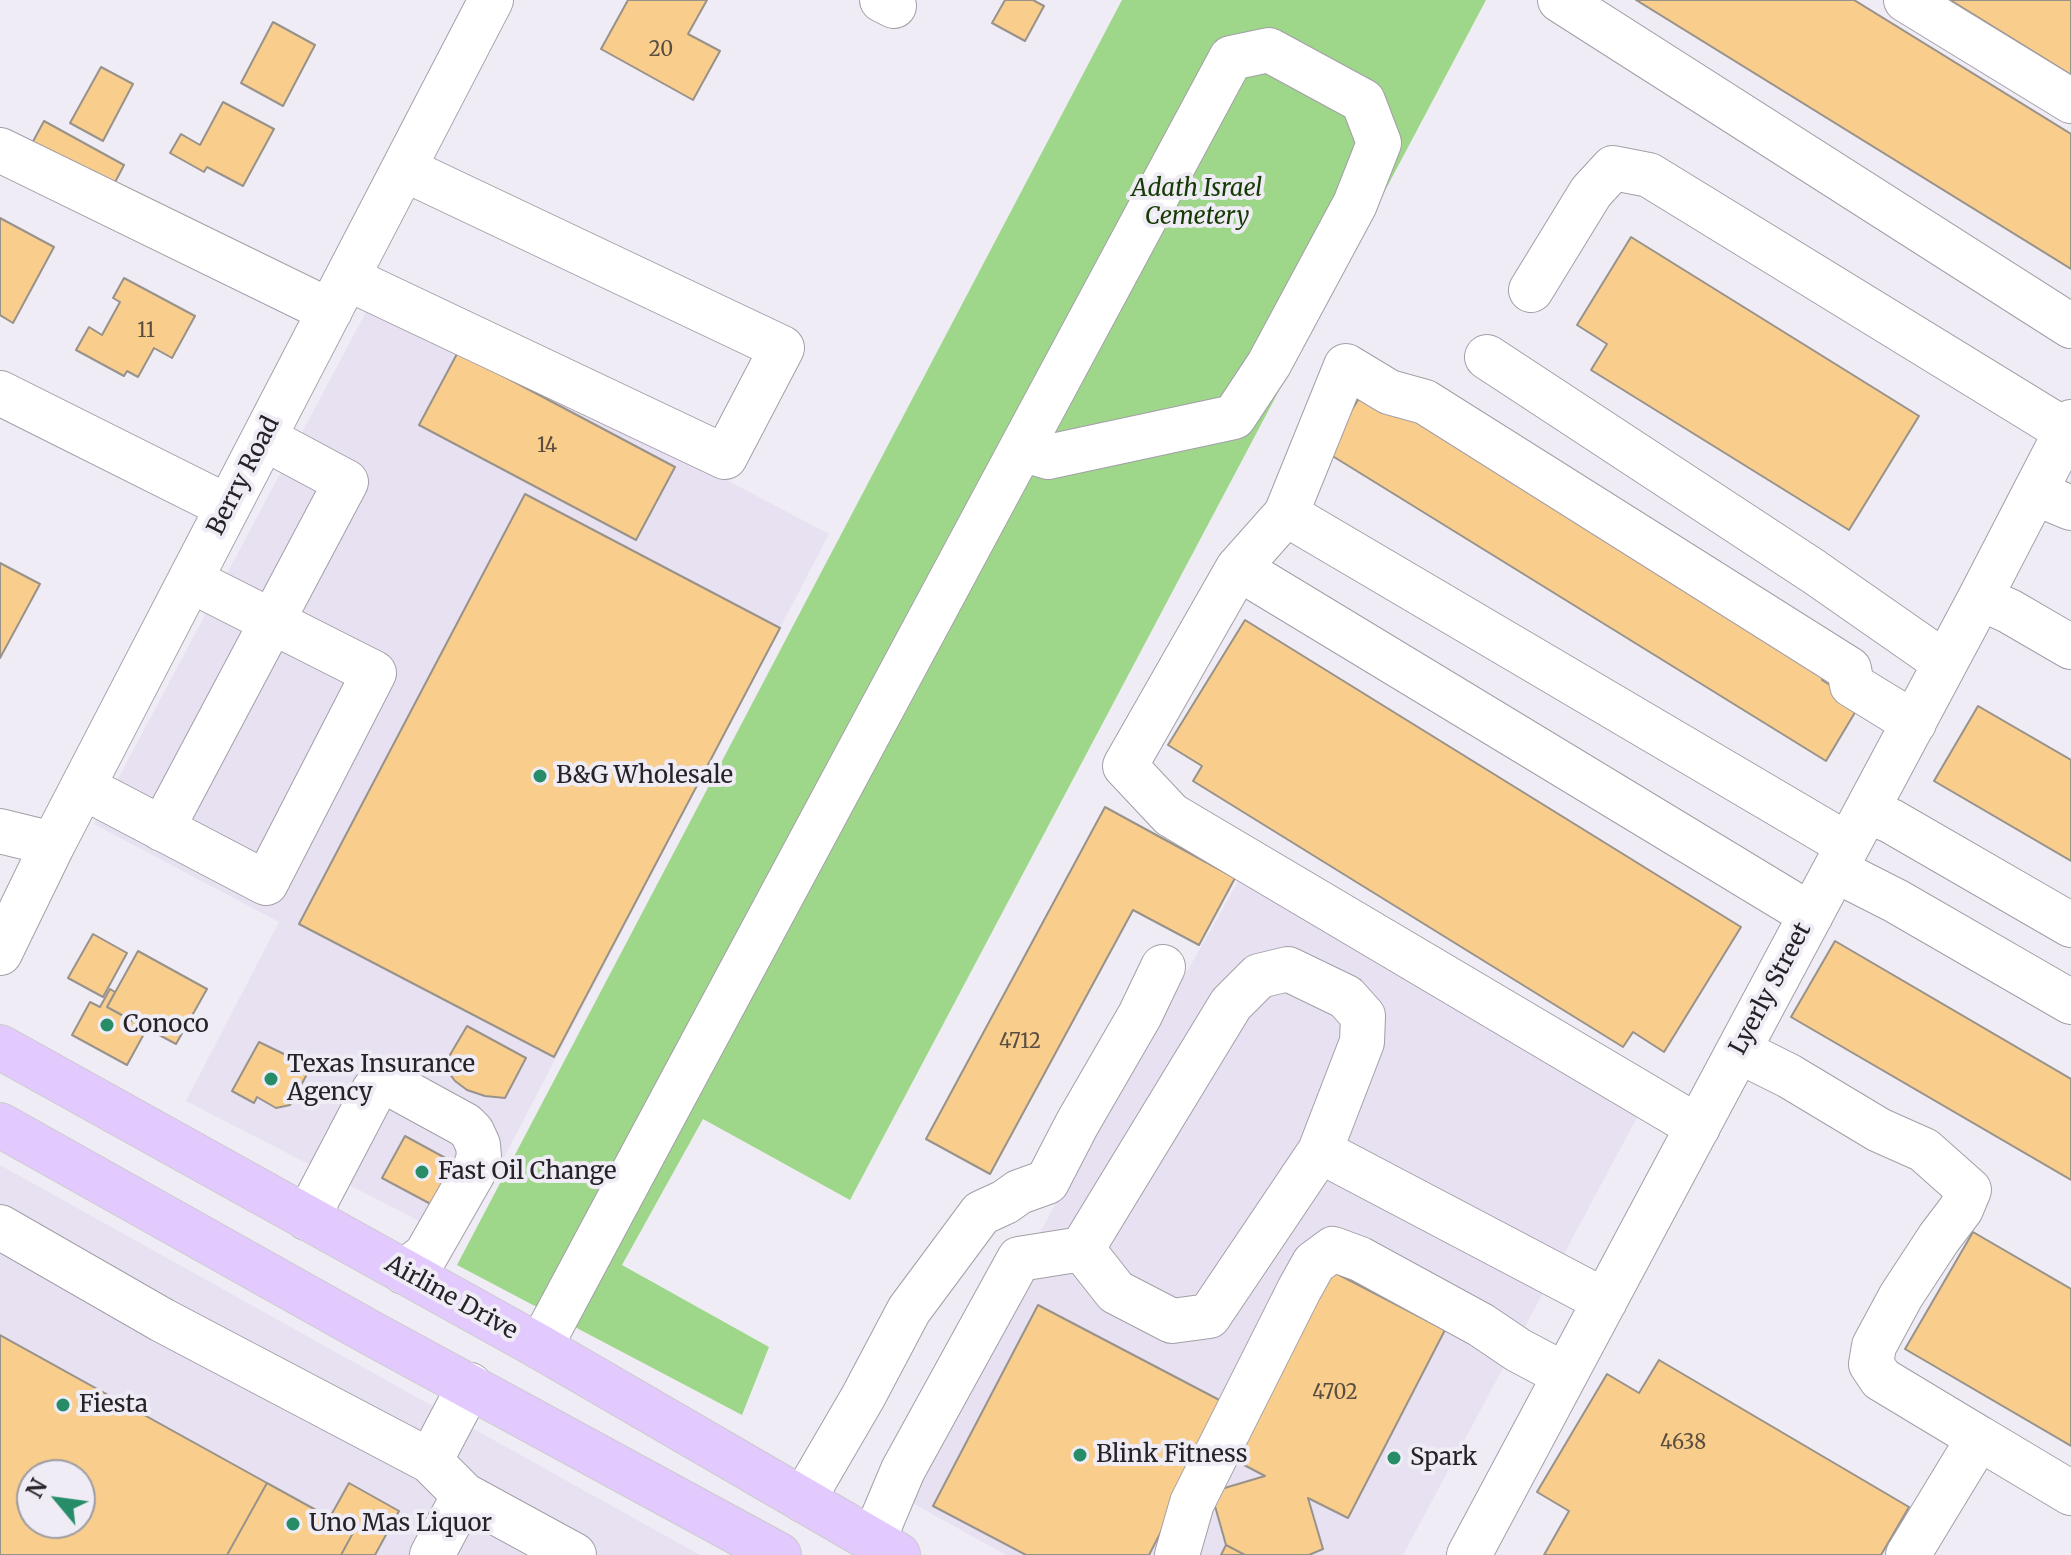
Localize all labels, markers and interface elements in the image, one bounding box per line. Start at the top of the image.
house number: 20 [649,38,673,62]
park label: Adath Israel Cemetery [1132,175,1262,231]
house number: 11 [137,319,155,343]
street label: Berry Road [202,412,286,540]
house number: 14 [537,434,557,458]
place label: B&G Wholesale [556,762,733,790]
marker: B&G Wholesale [531,767,549,785]
street label: Lyerly Street [1724,918,1818,1060]
place label: Conoco [123,1011,209,1039]
marker: Conoco [98,1016,116,1034]
house number: 4712 [999,1030,1041,1054]
place label: Texas Insurance Agency [287,1051,475,1107]
marker: Texas Insurance Agency [262,1070,280,1088]
place label: Fast Oil Change [438,1158,616,1186]
marker: Fast Oil Change [413,1163,431,1181]
street label: Airline Drive [380,1250,522,1346]
house number: 4702 [1312,1381,1358,1405]
place label: Fiesta [79,1391,148,1419]
marker: Fiesta [54,1396,72,1414]
house number: 4638 [1660,1431,1706,1455]
place label: Blink Fitness [1096,1441,1247,1469]
place label: Spark [1410,1444,1477,1472]
marker: Blink Fitness [1071,1446,1089,1464]
marker: Spark [1385,1449,1403,1467]
north arrow [16,1459,96,1539]
text: N [20,1474,53,1503]
place label: Uno Mas Liquor [309,1510,492,1538]
marker: Uno Mas Liquor [284,1515,302,1533]

